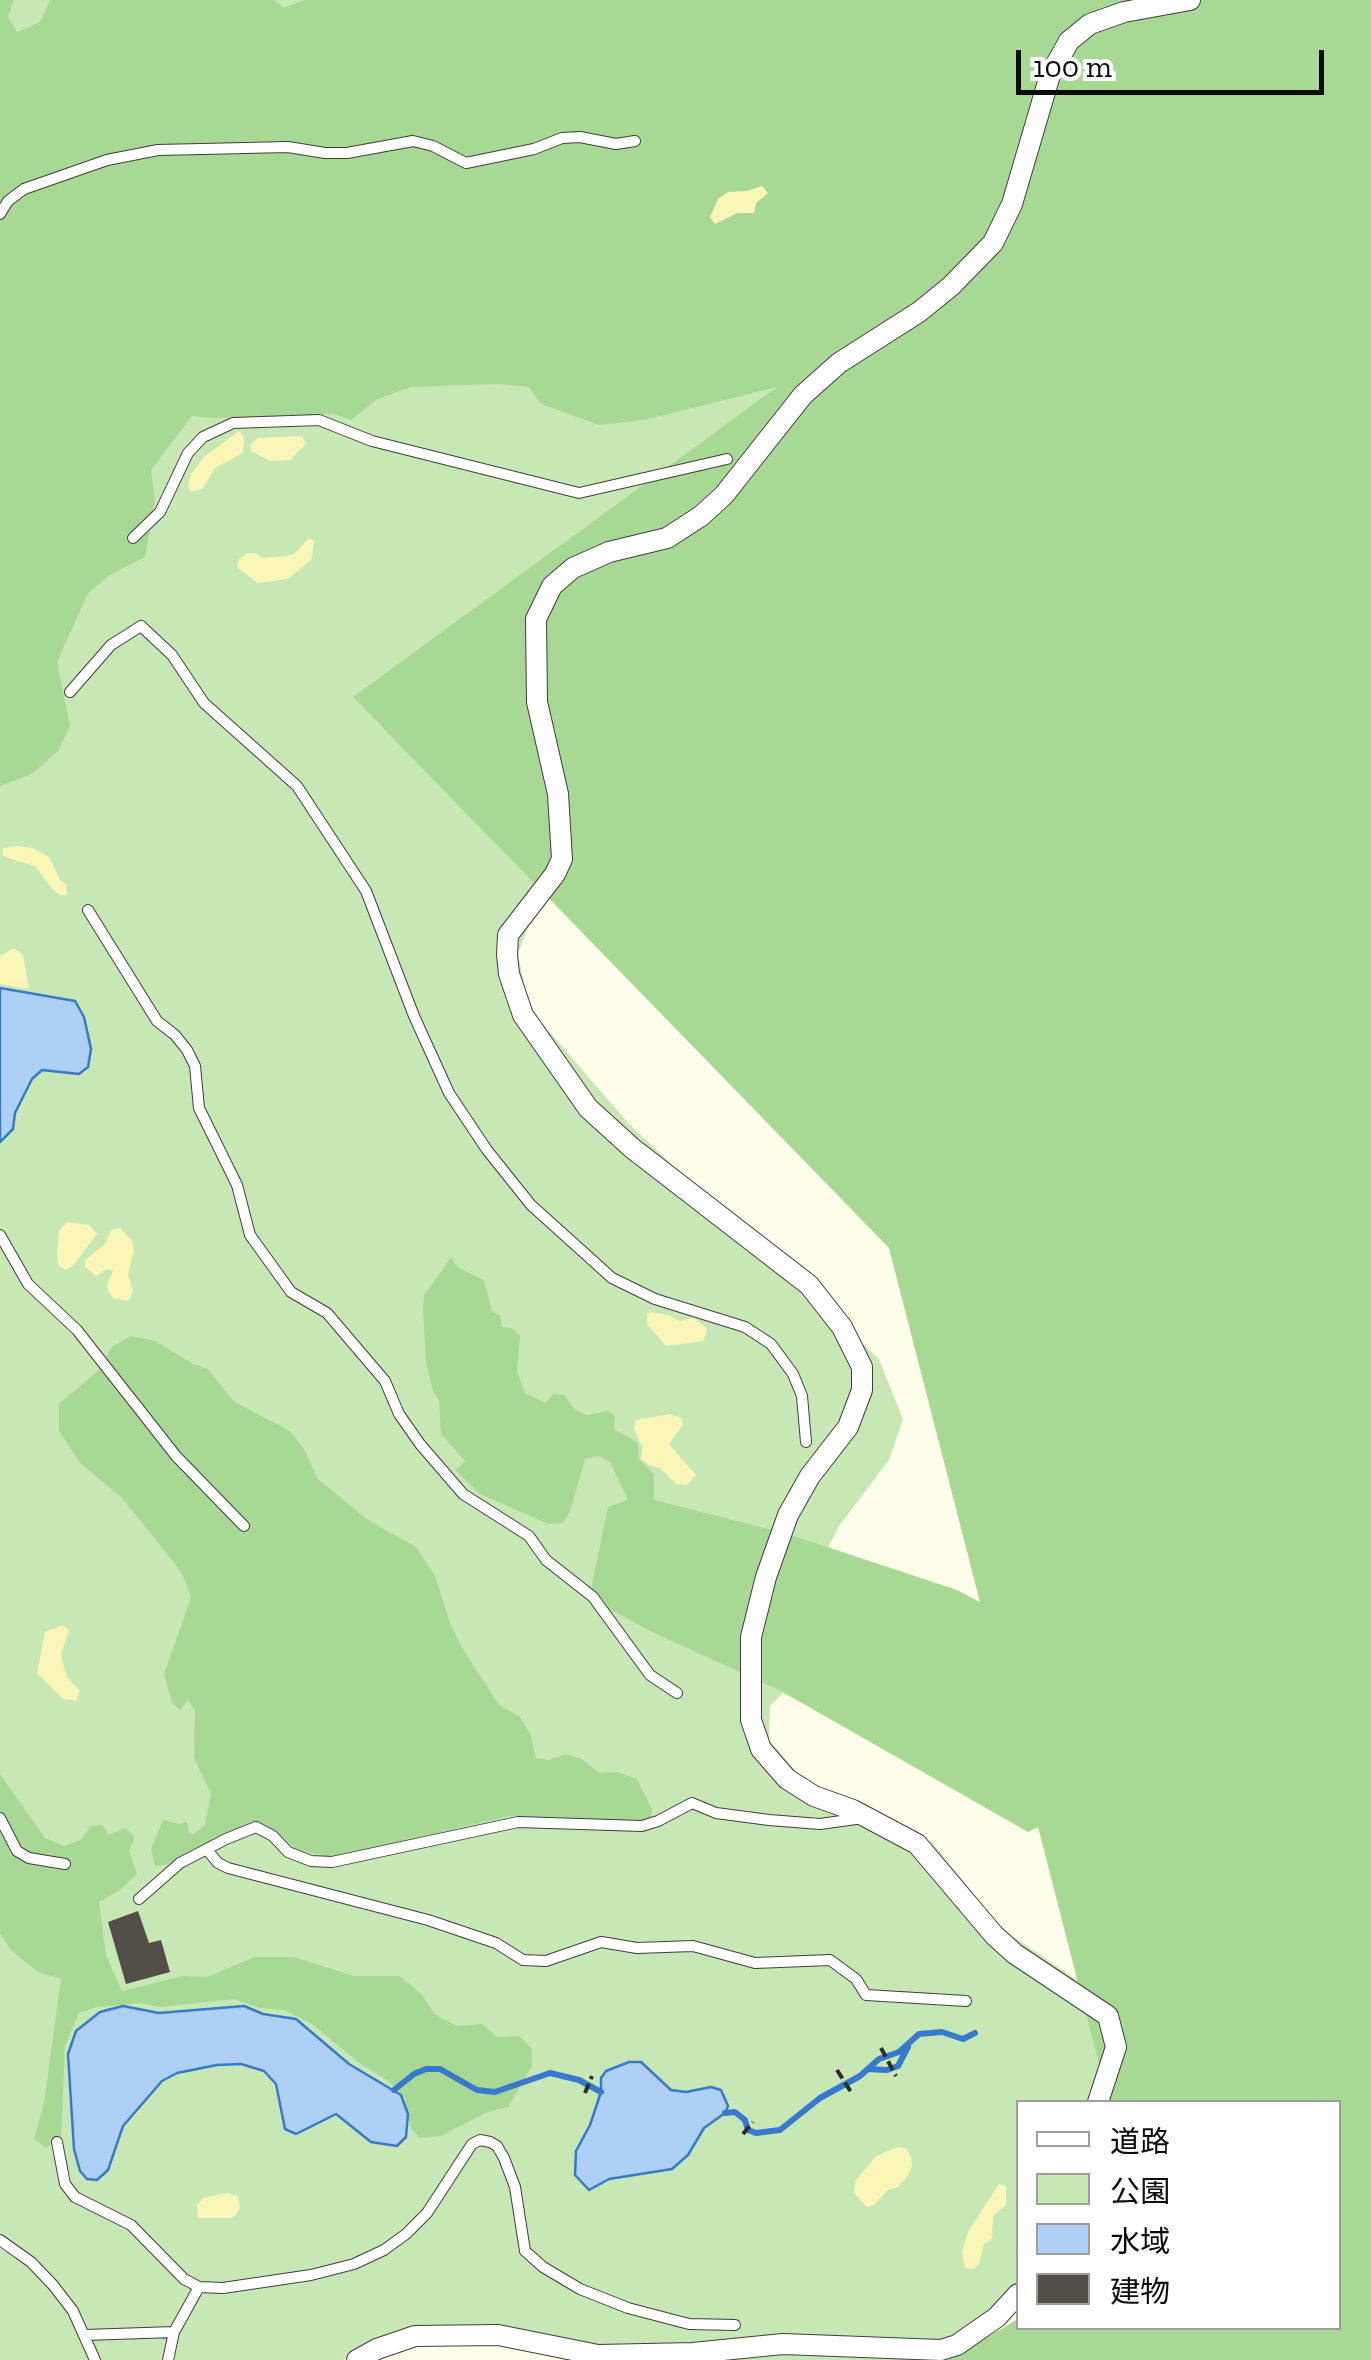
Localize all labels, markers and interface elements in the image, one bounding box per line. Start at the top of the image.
scale bar [1021,30,1328,92]
text: 100 m [1033,49,1112,85]
legend [1016,2100,1341,2330]
text: 道路 [1110,2124,1170,2160]
text: 公園 [1110,2174,1170,2210]
text: 水域 [1110,2224,1170,2260]
text: 建物 [1110,2274,1170,2310]

